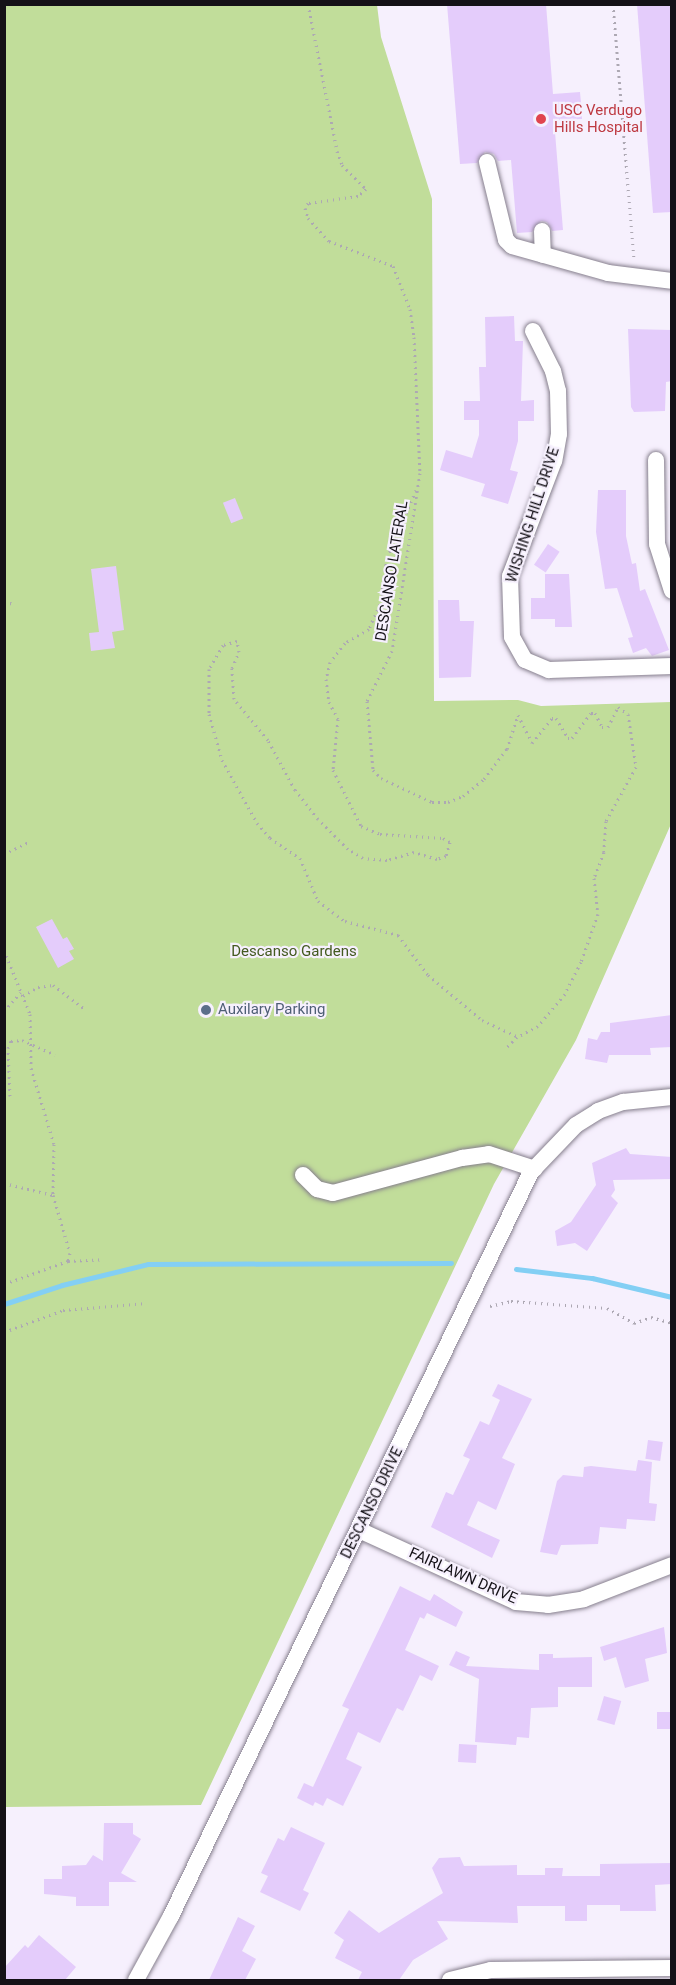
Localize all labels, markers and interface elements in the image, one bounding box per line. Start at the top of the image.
place label: USC Verdugo Hills Hospital [554,101,643,136]
marker: USC Verdugo Hills Hospital [532,110,550,128]
street label: WISHING HILL DRIVE [503,445,563,585]
street label: DESCANSO LATERAL [372,499,412,643]
park label: Descanso Gardens [231,943,357,961]
place label: Auxilary Parking [218,1001,325,1019]
marker: Auxilary Parking [199,1003,213,1017]
street label: DESCANSO DRIVE [337,1444,407,1562]
street label: FAIRLAWN DRIVE [406,1544,520,1608]

